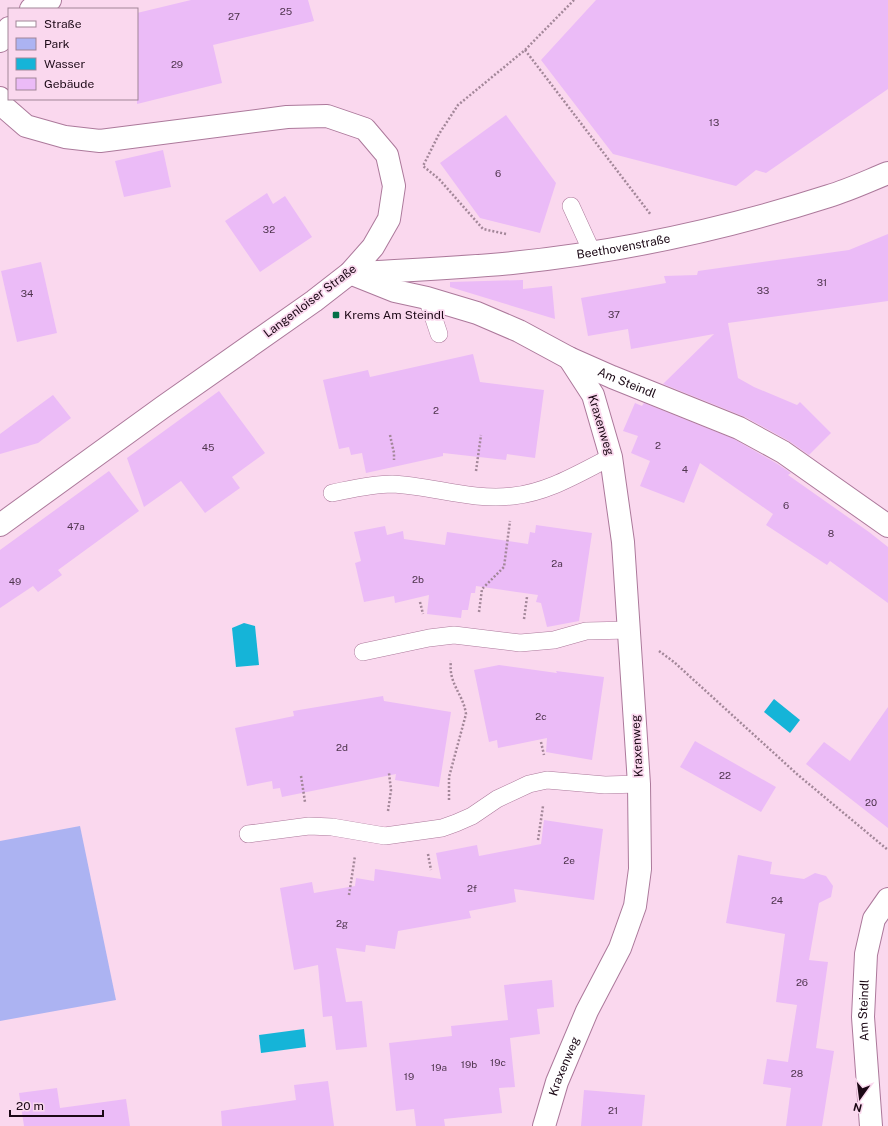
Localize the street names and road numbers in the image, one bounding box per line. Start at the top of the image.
street label: Beethovenstraße [576,231,672,262]
street label: Langenloiser Straße [261,261,359,340]
street label: Am Steindl [596,365,659,401]
street label: Kraxenweg [585,393,617,457]
street label: Kraxenweg [628,714,646,778]
street label: Am Steindl [856,979,872,1042]
street label: Kraxenweg [546,1035,582,1098]

